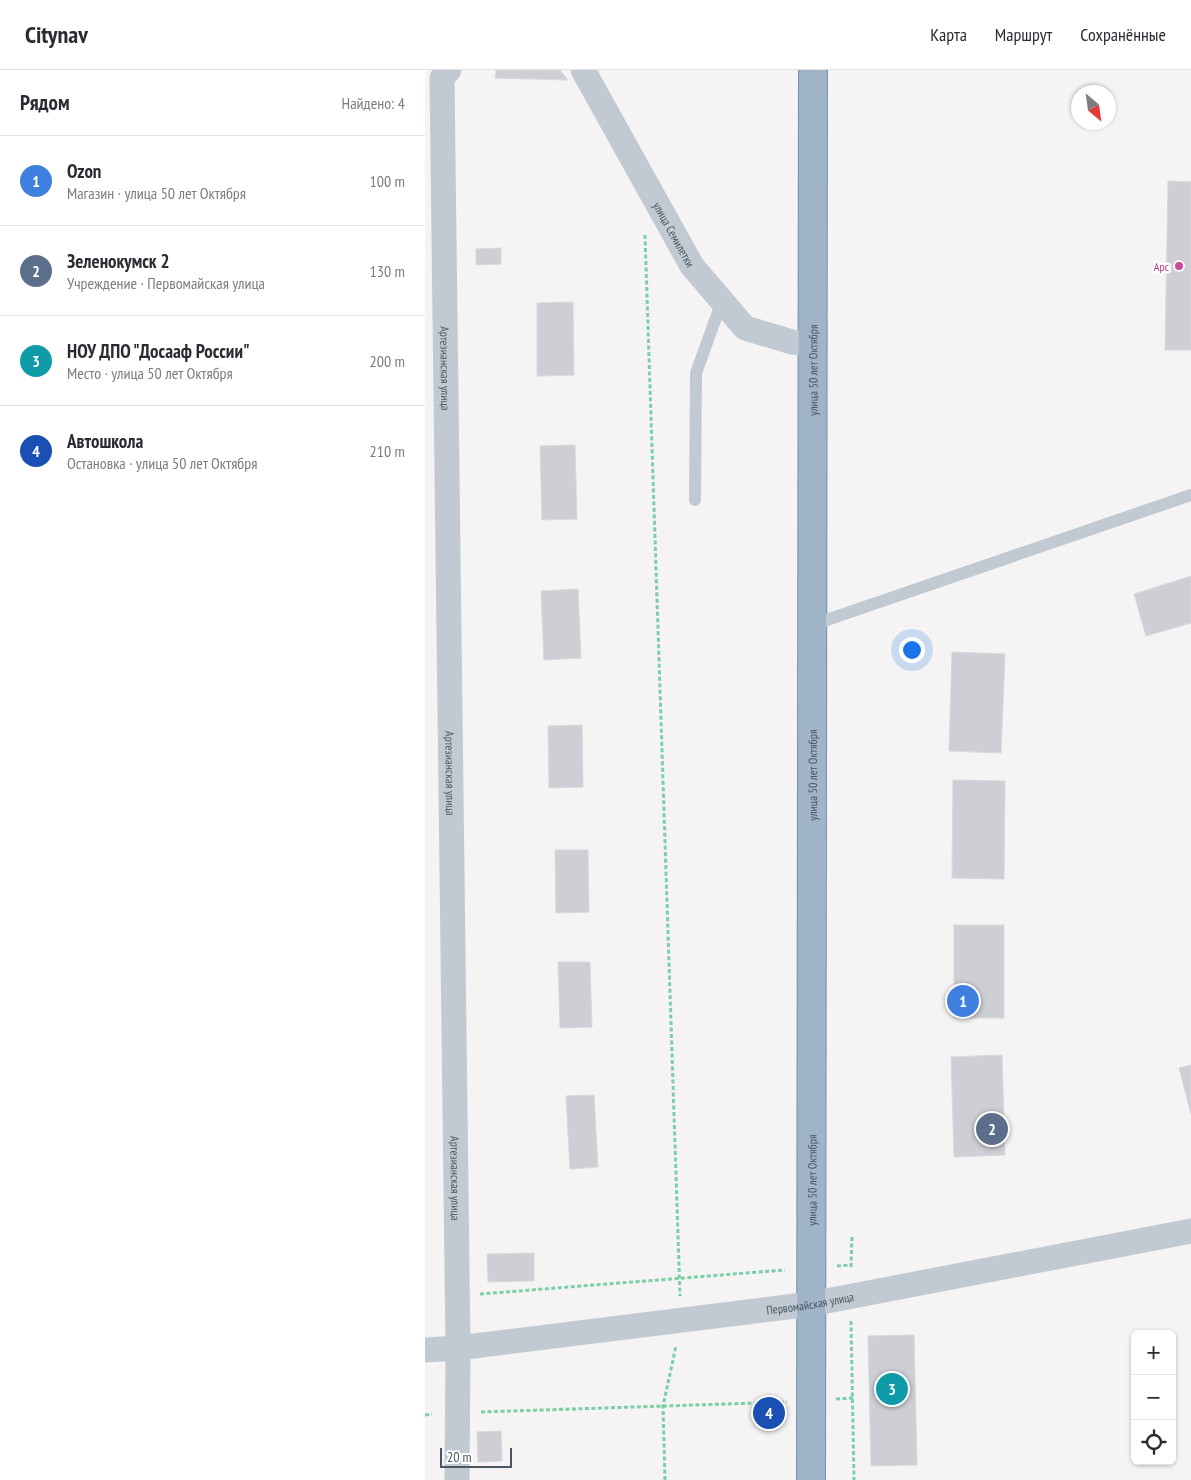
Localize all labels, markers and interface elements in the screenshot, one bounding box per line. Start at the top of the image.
text: Citynav [25,19,88,50]
text: Карта [930,23,967,46]
text: Маршрут [995,23,1052,46]
text: Сохранённые [1080,23,1166,46]
north arrow [1071,85,1116,130]
text: Рядом [20,89,70,116]
text: Найдено: 4 [342,93,405,113]
text: Ozon [67,159,101,183]
text: 1 [32,171,40,191]
text: 100 m [370,171,405,191]
text: Магазин · улица 50 лет Октября [67,183,246,203]
street label: улица Семилетки [650,199,699,270]
text: Зеленокумск 2 [67,249,170,273]
place label: Арс [1154,259,1170,274]
marker: Арс [1173,260,1185,272]
text: 2 [32,261,40,281]
text: 130 m [370,261,405,281]
text: Учреждение · Первомайская улица [67,273,265,293]
street label: улица 50 лет Октября [805,324,820,416]
street label: Артезианская улица [438,326,454,411]
text: НОУ ДПО "Досааф России" [67,339,250,363]
text: 3 [32,351,40,371]
text: 200 m [370,351,405,371]
text: Место · улица 50 лет Октября [67,363,233,383]
text: Автошкола [67,429,143,453]
text: 4 [32,441,40,461]
text: 210 m [370,441,405,461]
text: Остановка · улица 50 лет Октября [67,453,257,473]
your location [899,637,925,663]
street label: улица 50 лет Октября [804,729,820,821]
street label: Артезианская улица [443,731,459,816]
pin: 1 [947,982,979,1020]
pin: 2 [976,1110,1008,1148]
street label: улица 50 лет Октября [804,1134,819,1226]
street label: Артезианская улица [448,1136,464,1221]
street label: Первомайская улица [765,1288,855,1317]
map controls [1131,1330,1176,1465]
button: + [1131,1330,1176,1375]
pin: 3 [876,1370,908,1408]
button: − [1131,1375,1176,1420]
pin: 4 [753,1394,785,1432]
button: locate [1131,1420,1176,1465]
scale bar [440,1445,513,1468]
text: 20 m [447,1448,472,1466]

